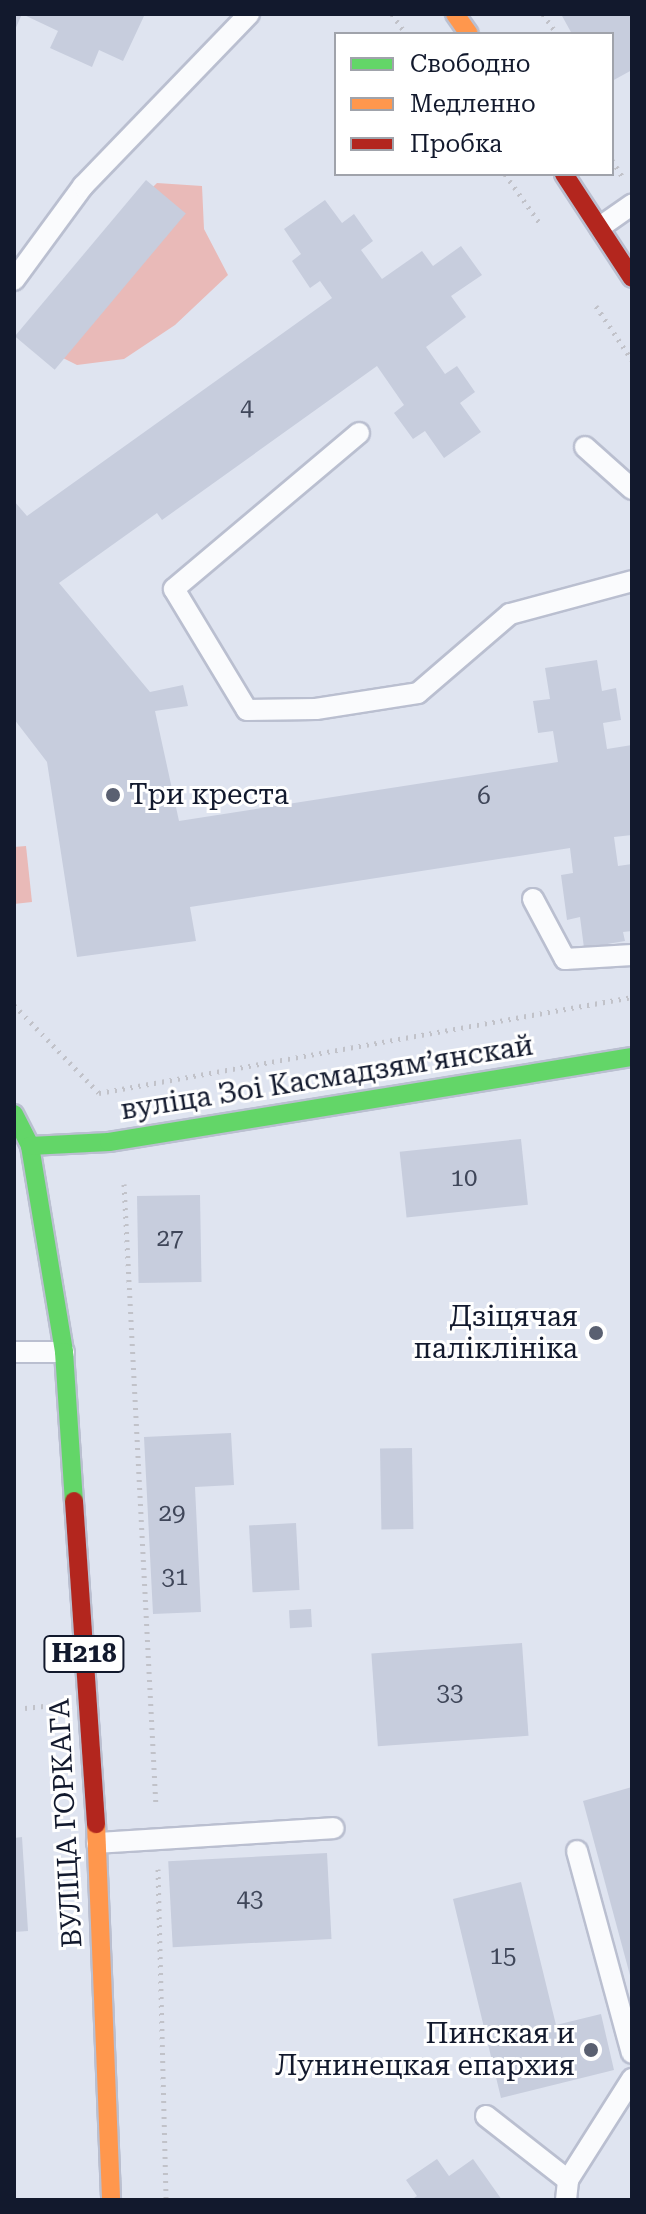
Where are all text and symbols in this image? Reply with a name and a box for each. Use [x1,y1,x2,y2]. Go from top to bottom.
legend [334,32,614,176]
text: Свободно [410,50,531,78]
text: Медленно [410,90,536,118]
text: Пробка [410,130,502,158]
house number: 4 [240,395,254,423]
place label: Три креста [129,778,289,812]
house number: 6 [477,783,491,811]
marker: Три креста [104,786,122,804]
street label: вуліца Зоі Касмадзямʼянскай [118,1029,536,1127]
house number: 10 [451,1165,477,1193]
house number: 27 [157,1225,183,1253]
place label: Дзіцячая паліклініка [414,1300,578,1366]
marker: Дзіцячая паліклініка [585,1322,607,1344]
house number: 29 [159,1500,185,1528]
house number: 31 [162,1564,188,1592]
road number: Н218 [42,1632,126,1676]
house number: 33 [437,1680,463,1708]
street label: ВУЛІЦА ГОРКАГА [43,1697,89,1949]
house number: 43 [237,1886,263,1914]
house number: 15 [490,1943,516,1971]
place label: Пинская и Лунинецкая епархия [275,2017,575,2083]
marker: Пинская и Лунинецкая епархия [582,2041,600,2059]

